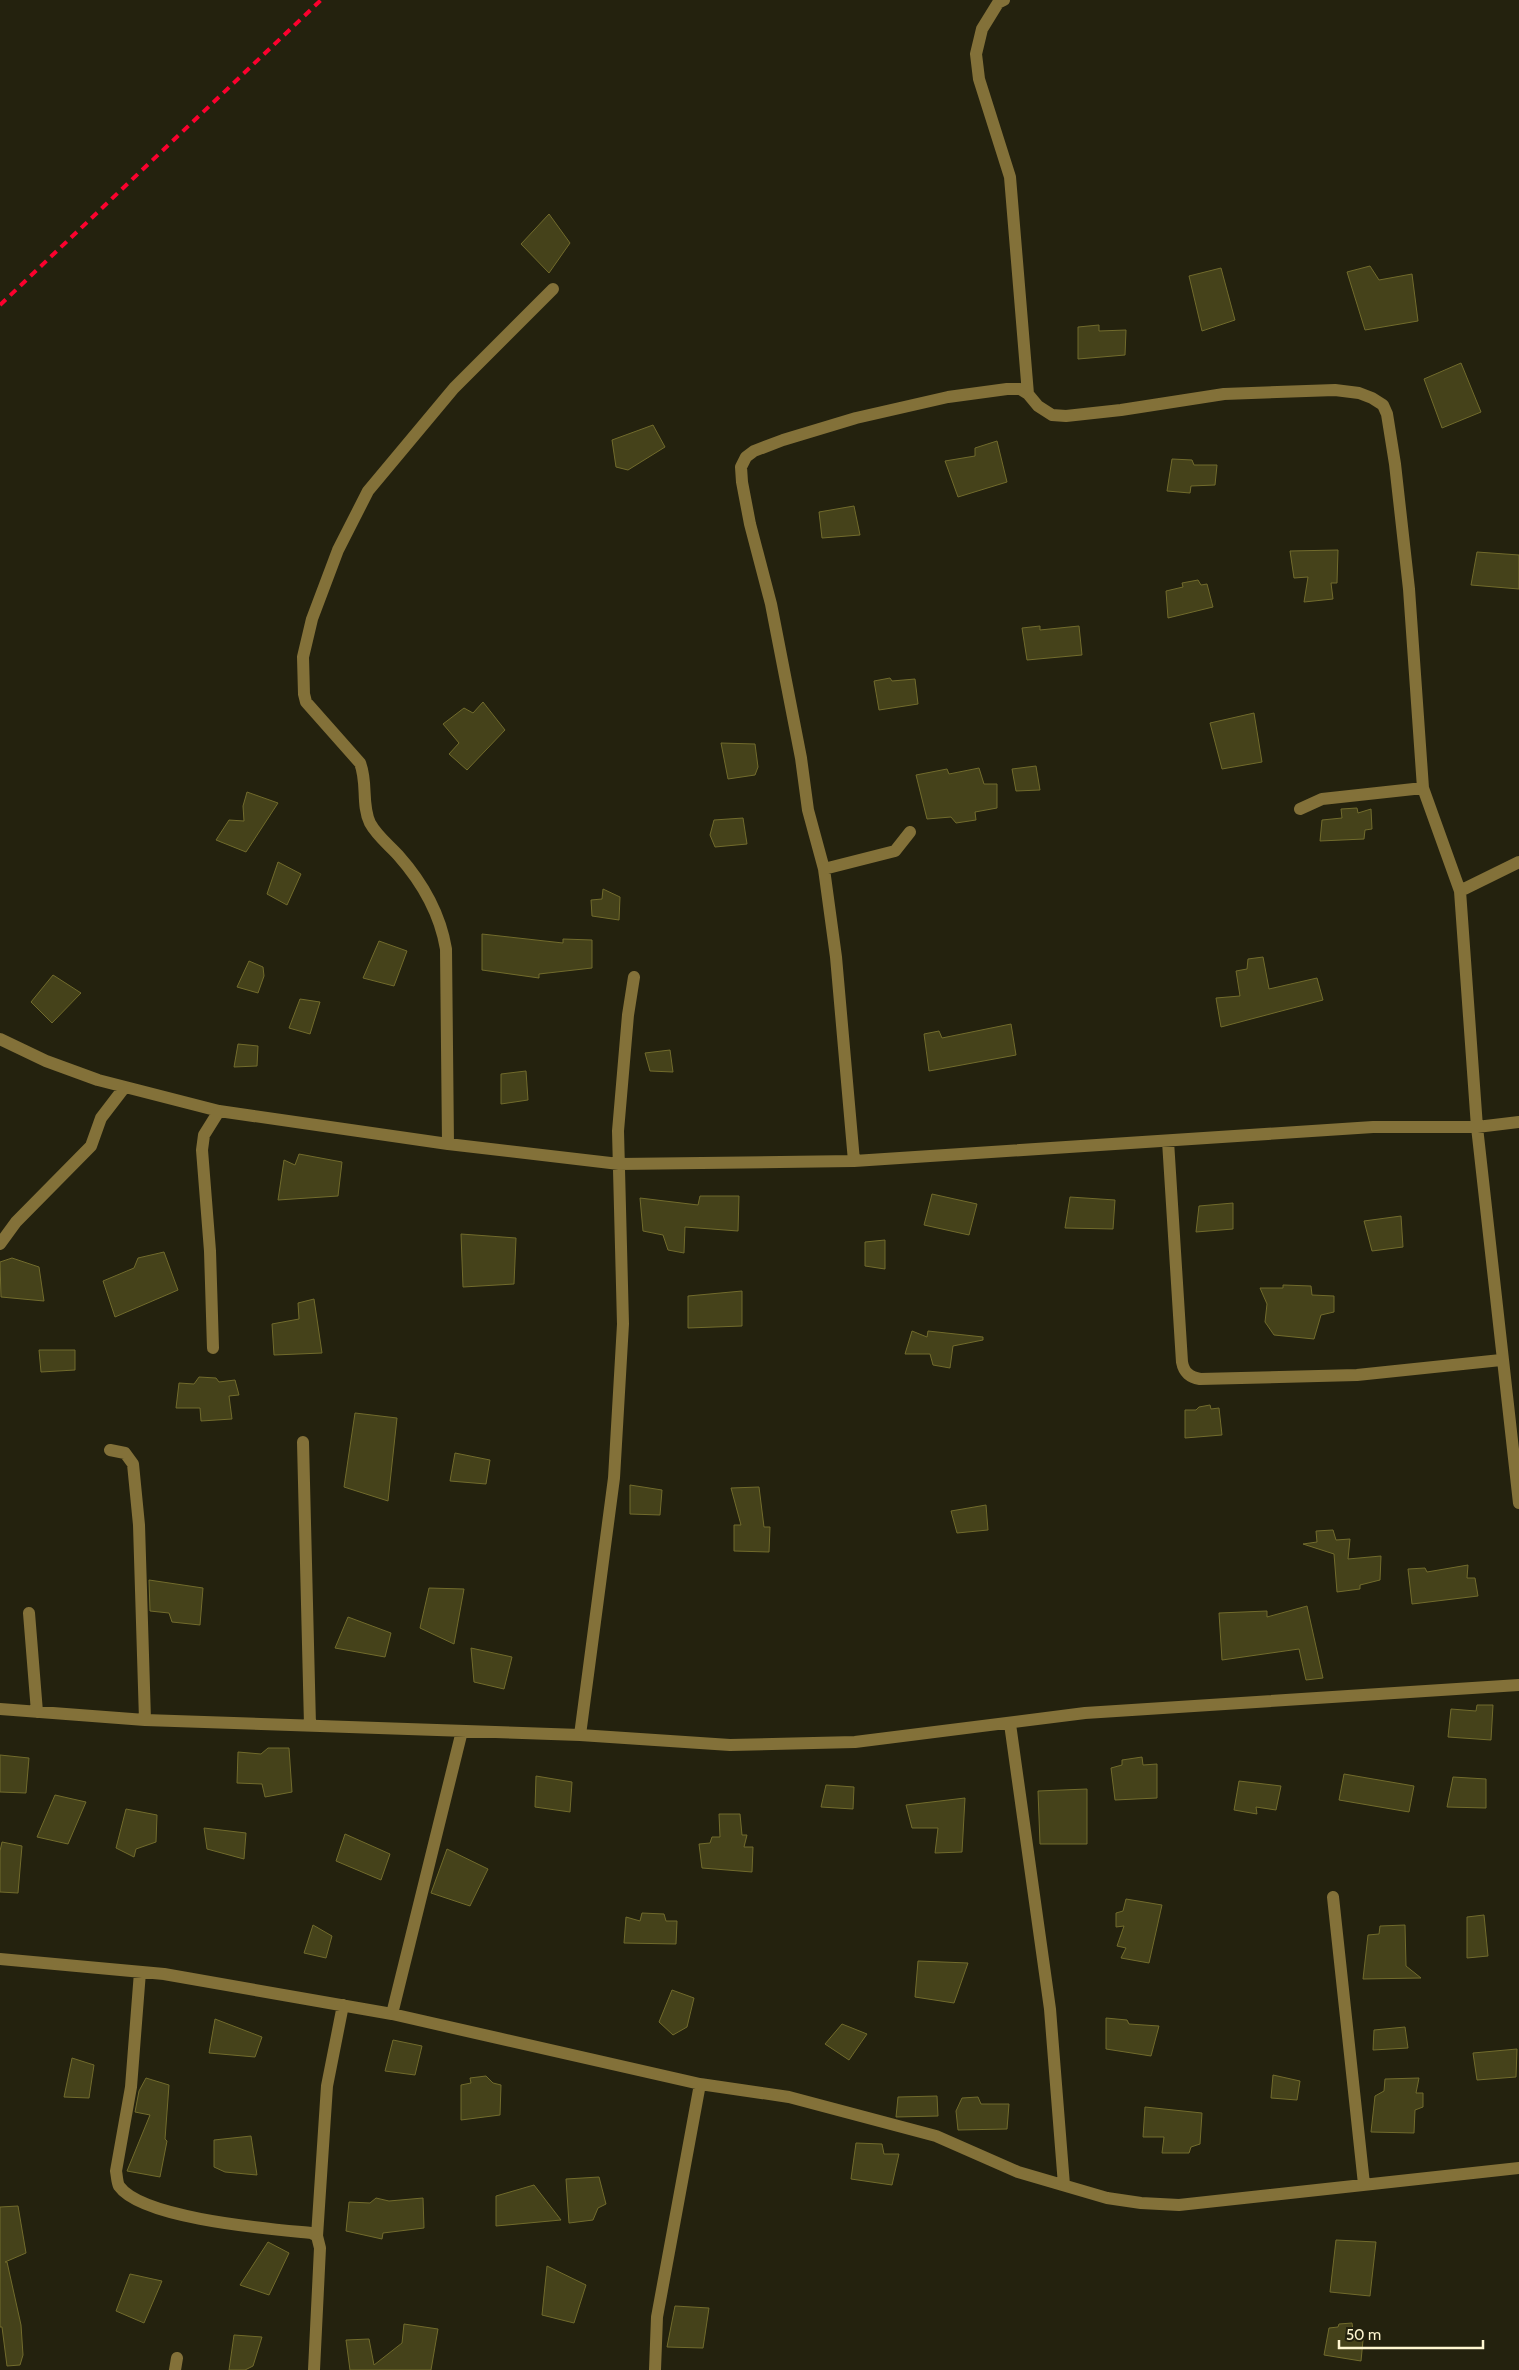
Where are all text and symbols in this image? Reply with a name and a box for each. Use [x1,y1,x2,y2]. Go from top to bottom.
scale bar [1339,2318,1483,2350]
text: 50 m [1346,2326,1381,2344]

